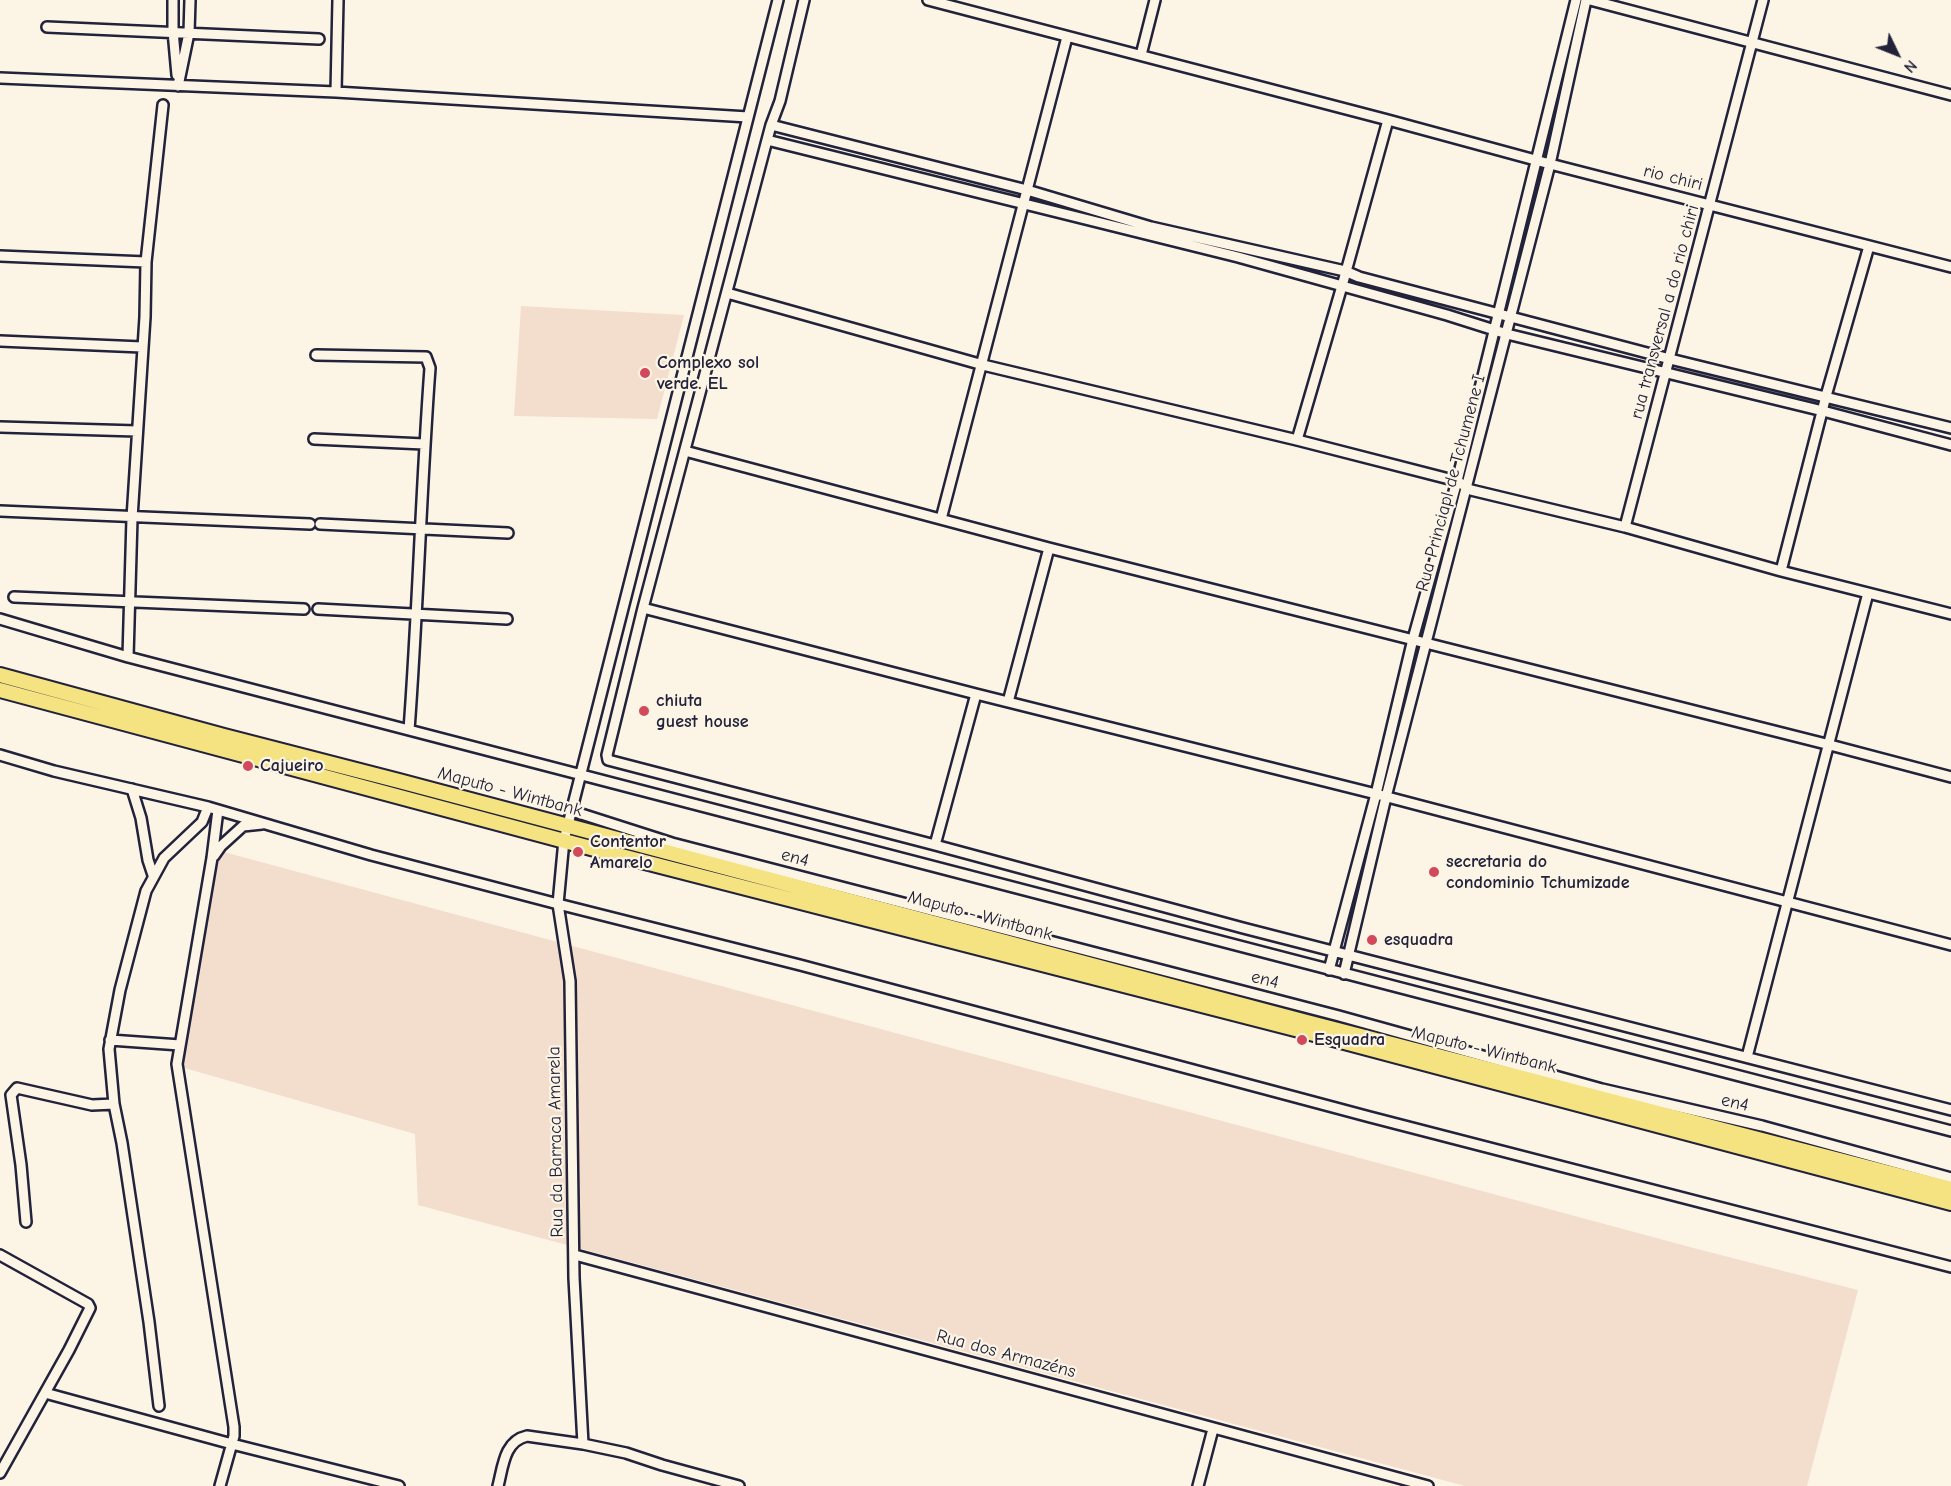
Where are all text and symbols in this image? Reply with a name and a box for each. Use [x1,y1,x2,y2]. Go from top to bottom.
north arrow [1867,24,1927,84]
text: N [1900,56,1920,76]
street label: rio chiri [1641,160,1705,196]
street label: rua transversal a do rio chiri [1626,202,1704,422]
place label: Complexo sol verde. EL [657,352,759,394]
marker: Complexo sol verde. EL [638,366,652,380]
street label: Rua Princiapl de Tchumene I [1412,372,1490,594]
place label: chiuta guest house [656,690,749,732]
marker: chiuta guest house [637,704,651,718]
place label: Cajueiro [260,755,324,777]
marker: Cajueiro [241,759,255,773]
street label: Maputo - Wintbank [435,762,585,822]
place label: Contentor Amarelo [590,831,666,874]
street label: en4 [779,844,811,872]
marker: Contentor Amarelo [571,845,585,859]
place label: secretaria do condominio Tchumizade [1446,851,1630,894]
marker: secretaria do condominio Tchumizade [1427,865,1441,879]
street label: Maputo - Wintbank [905,886,1055,946]
place label: esquadra [1384,929,1453,951]
marker: esquadra [1365,933,1379,947]
street label: en4 [1249,966,1281,994]
street label: Maputo - Wintbank [1409,1022,1559,1078]
place label: Esquadra [1314,1029,1385,1051]
marker: Esquadra [1295,1033,1309,1047]
street label: Rua da Barraca Amarela [544,1046,568,1238]
street label: en4 [1719,1089,1751,1117]
street label: Rua dos Armazéns [934,1325,1078,1383]

